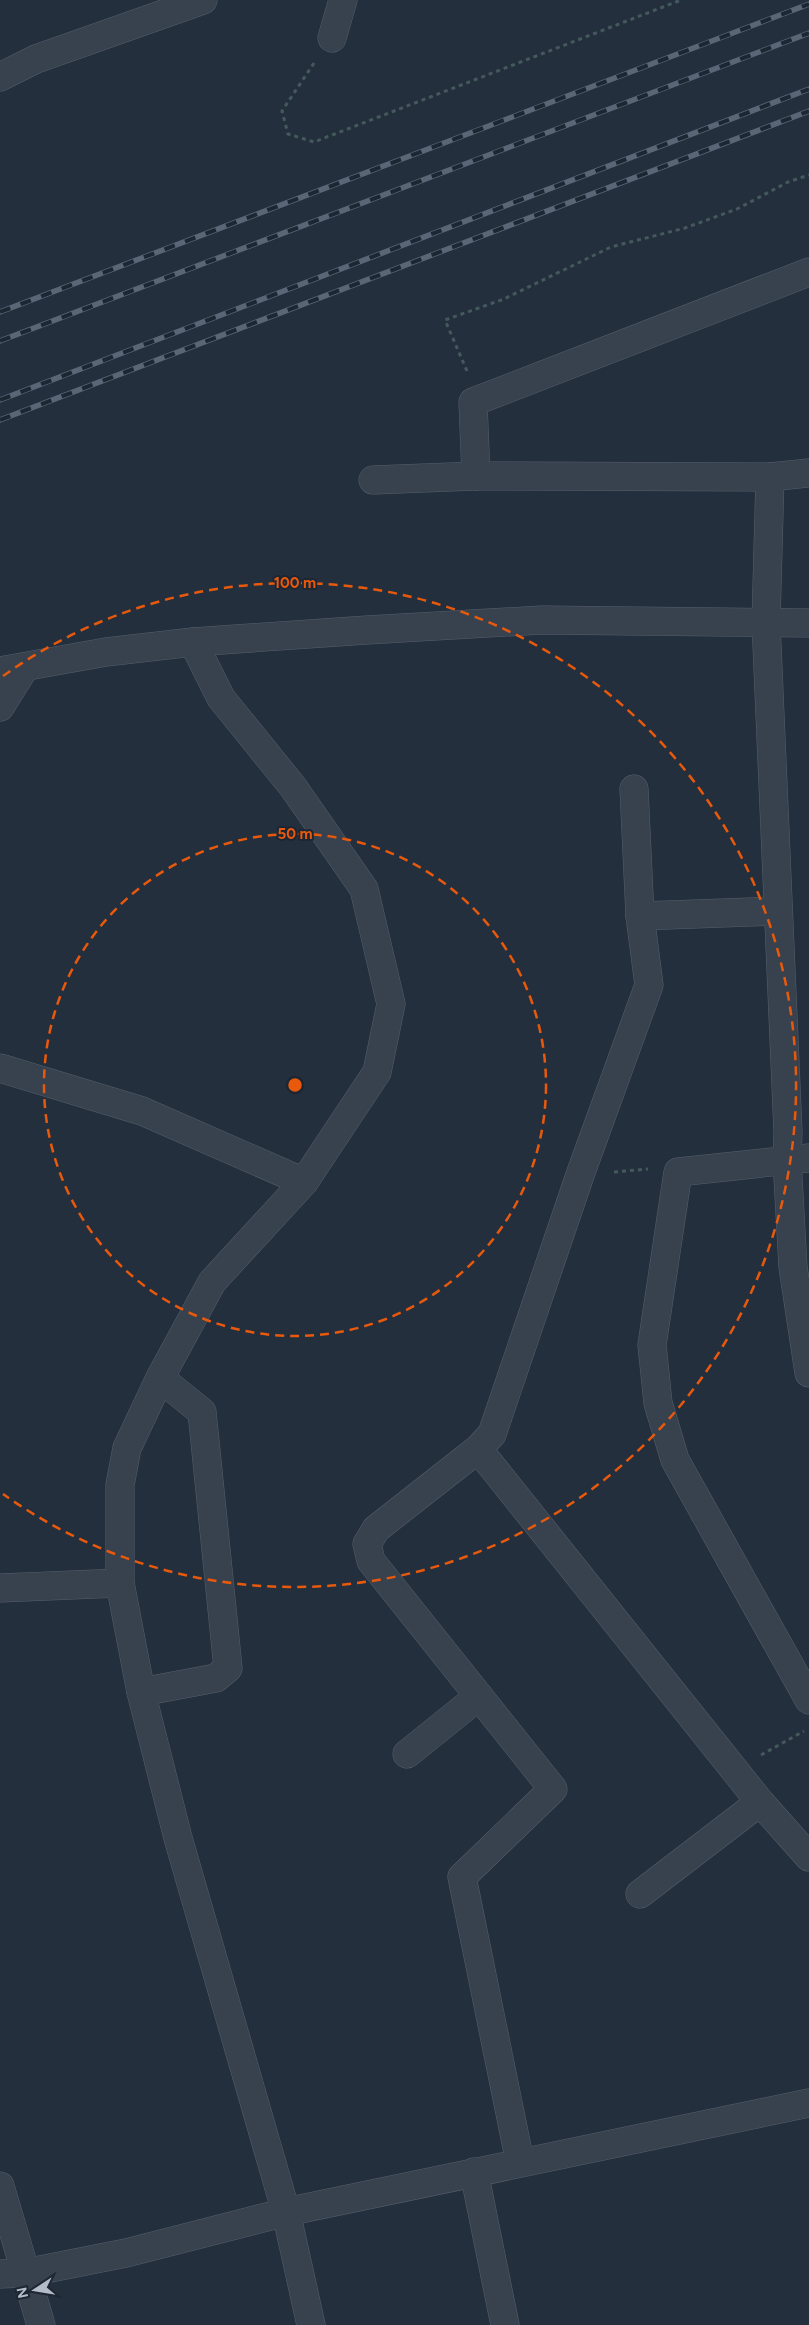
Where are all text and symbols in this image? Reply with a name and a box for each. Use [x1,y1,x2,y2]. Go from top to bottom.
text: 100 m [274,574,316,592]
text: 50 m [277,825,313,843]
centre of rings [286,1076,304,1094]
north arrow [10,2265,60,2315]
text: N [13,2286,32,2300]

